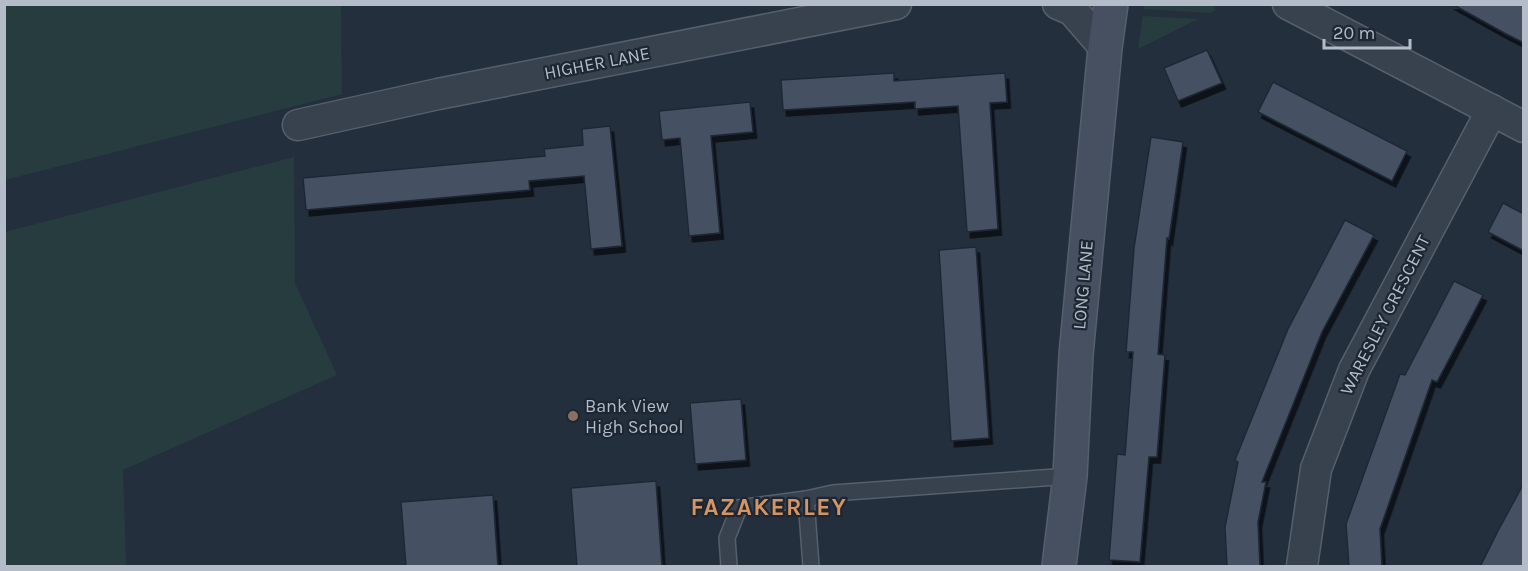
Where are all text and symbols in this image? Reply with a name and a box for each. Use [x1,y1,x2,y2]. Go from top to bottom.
scale bar [1324,12,1410,50]
text: 20 m [1333,22,1375,44]
street label: HIGHER LANE [542,42,652,84]
street label: WARESLEY CRESCENT [1335,232,1435,398]
street label: LONG LANE [1068,240,1098,330]
place label: Bank View High School [585,395,683,438]
marker: Bank View High School [566,409,580,423]
district label: FAZAKERLEY [691,493,847,521]

